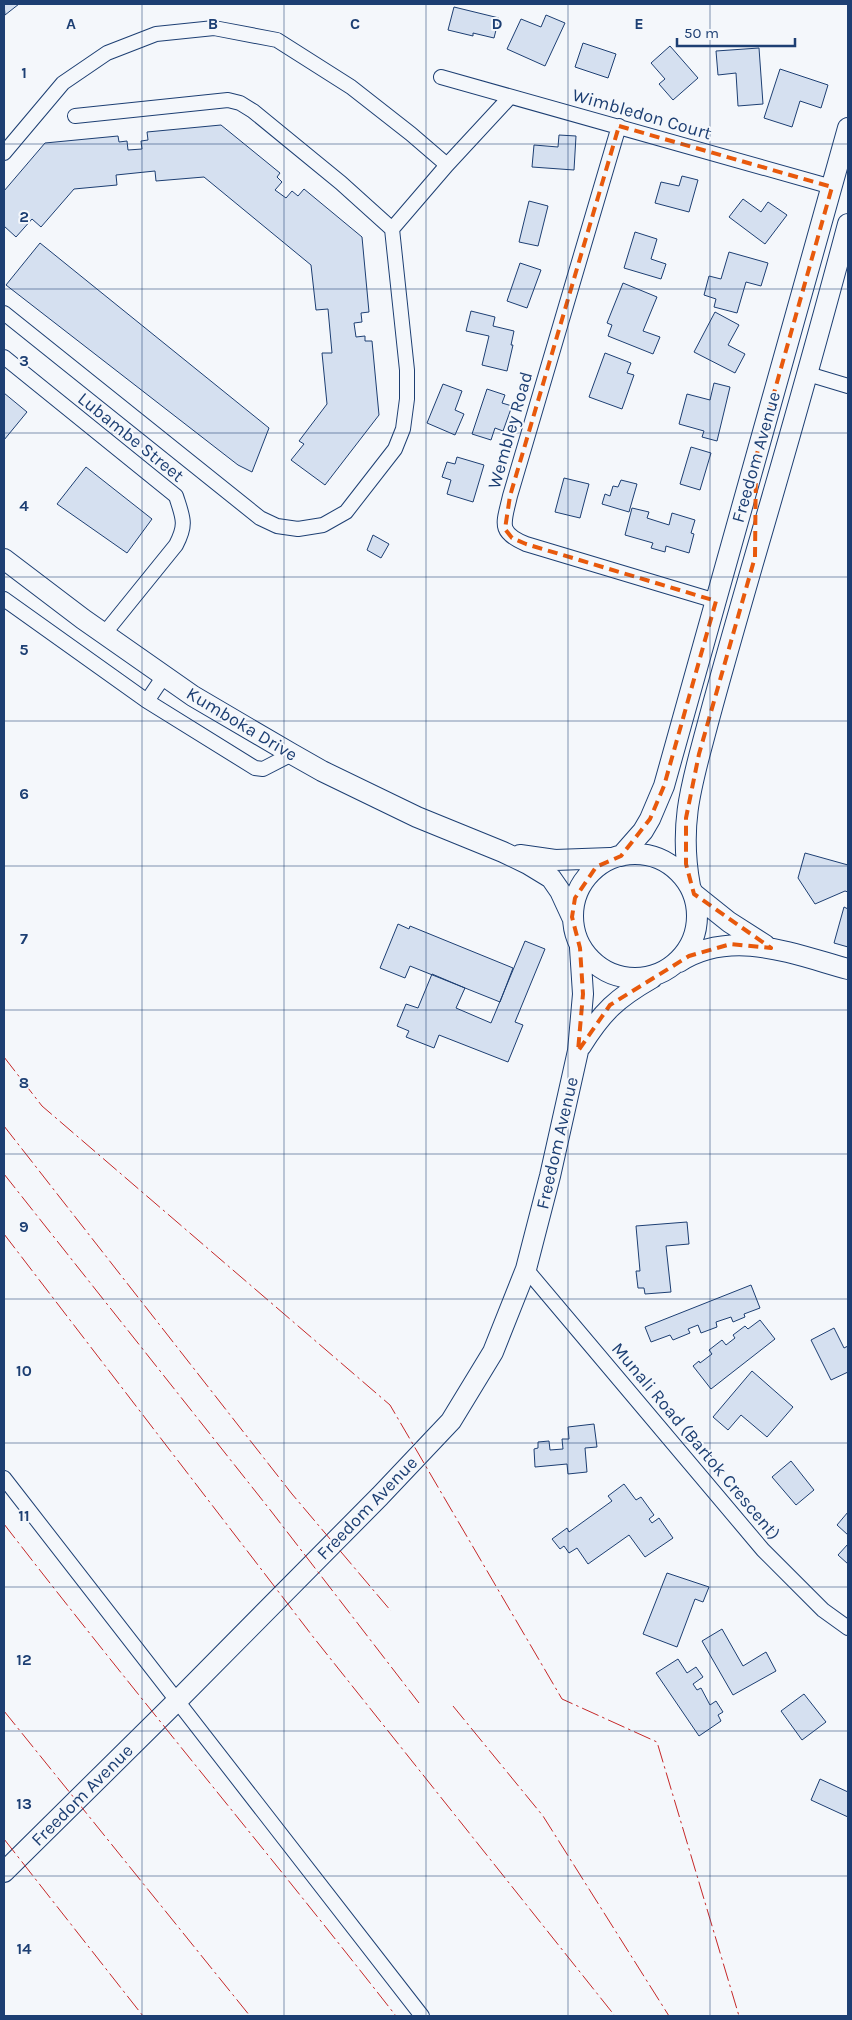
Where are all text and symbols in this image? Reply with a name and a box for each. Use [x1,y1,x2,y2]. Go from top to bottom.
text: A [66,14,76,33]
text: B [208,14,218,33]
text: C [350,14,360,33]
text: D [492,14,503,33]
text: E [634,14,644,33]
scale bar [677,15,794,47]
text: 50 m [684,24,719,42]
text: 1 [21,63,27,82]
street label: Wimbledon Court [570,84,714,144]
text: 2 [19,207,29,226]
text: 3 [19,351,29,370]
street label: Wembley Road [483,369,537,491]
street label: Lubambe Street [73,387,189,487]
street label: Freedom Avenue [727,389,785,525]
text: 4 [19,496,29,515]
text: 5 [19,640,29,659]
street label: Kumboka Drive [183,682,301,766]
text: 6 [19,784,29,803]
text: 7 [20,929,28,948]
text: 8 [19,1073,29,1092]
street label: Freedom Avenue [531,1075,583,1211]
text: 9 [19,1217,29,1236]
street label: Munali Road (Bartok Crescent) [607,1338,785,1544]
text: 10 [16,1361,32,1380]
street label: Freedom Avenue [312,1452,422,1564]
text: 11 [18,1506,30,1525]
text: 12 [16,1650,32,1669]
street label: Freedom Avenue [26,1739,138,1851]
text: 13 [16,1794,32,1813]
text: 14 [16,1939,32,1958]

